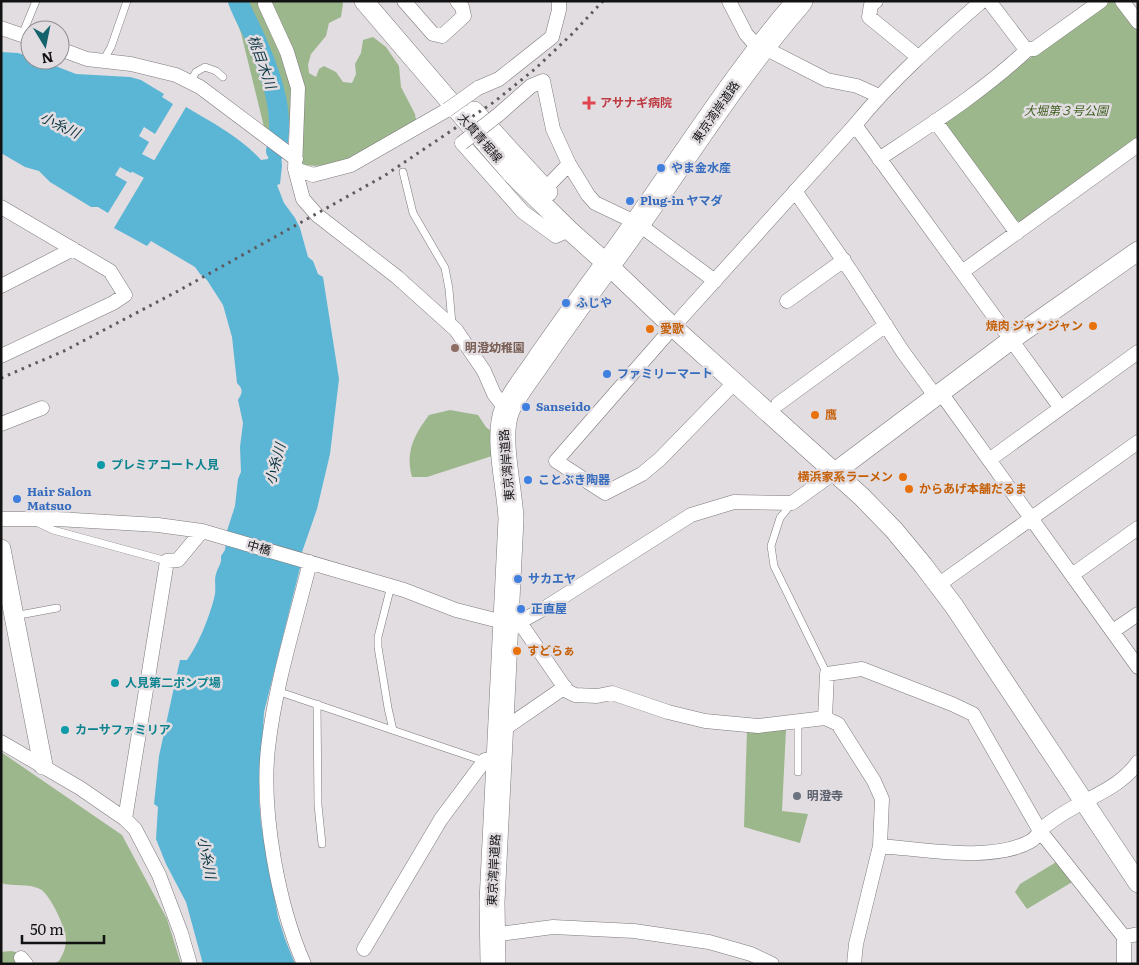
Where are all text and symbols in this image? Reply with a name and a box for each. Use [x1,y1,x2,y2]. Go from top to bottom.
north arrow [20,20,70,70]
water label: 桃目木川 [244,32,283,93]
text: N [40,48,55,70]
street label: 東京湾岸道路 [687,77,743,146]
place label: アサナギ病院 [600,93,672,111]
marker: アサナギ病院 [582,96,596,110]
park label: 大堀第３号公園 [1024,101,1110,119]
water label: 小糸川 [37,106,85,143]
street label: 大貫青堀線 [454,109,507,166]
place label: やま金水産 [671,158,731,176]
marker: やま金水産 [655,162,667,174]
place label: Plug-in ヤマダ [640,191,723,209]
marker: Plug-in ヤマダ [624,195,636,207]
place label: ふじや [576,293,612,311]
marker: ふじや [560,297,572,309]
place label: 焼肉 ジャンジャン [986,316,1083,334]
place label: 愛歌 [660,319,684,337]
marker: 焼肉 ジャンジャン [1087,320,1099,332]
marker: 愛歌 [644,323,656,335]
place label: 明澄幼稚園 [465,338,525,356]
marker: 明澄幼稚園 [449,342,461,354]
place label: ファミリーマート [617,364,713,382]
marker: ファミリーマート [601,368,613,380]
place label: Sanseido [536,397,591,415]
marker: Sanseido [520,401,532,413]
place label: 鷹 [825,405,837,423]
marker: 鷹 [809,409,821,421]
street label: 東京湾岸道路 [494,428,518,502]
water label: 小糸川 [259,439,290,487]
place label: プレミアコート人見 [111,455,219,473]
marker: プレミアコート人見 [95,459,107,471]
place label: 横浜家系ラーメン [797,467,893,485]
place label: ことぶき陶器 [538,470,611,488]
marker: 横浜家系ラーメン [897,471,909,483]
marker: ことぶき陶器 [522,474,534,486]
place label: からあげ本舗だるま [919,479,1027,497]
place label: Hair Salon Matsuo [27,482,92,514]
marker: からあげ本舗だるま [903,483,915,495]
marker: Hair Salon Matsuo [11,493,23,505]
street label: 中橋 [245,535,273,559]
place label: サカエヤ [528,569,576,587]
marker: サカエヤ [512,573,524,585]
place label: 正直屋 [531,599,567,617]
marker: 正直屋 [515,603,527,615]
place label: すどらぁ [527,641,575,659]
marker: すどらぁ [511,645,523,657]
place label: 人見第二ポンプ場 [125,673,221,691]
marker: 人見第二ポンプ場 [109,677,121,689]
place label: カーサファミリア [75,720,171,738]
marker: カーサファミリア [59,724,71,736]
place label: 明澄寺 [807,786,843,804]
marker: 明澄寺 [791,790,803,802]
street label: 東京湾岸道路 [482,834,504,906]
water label: 小糸川 [194,835,222,882]
scale bar [22,912,105,944]
text: 50 m [30,917,64,940]

